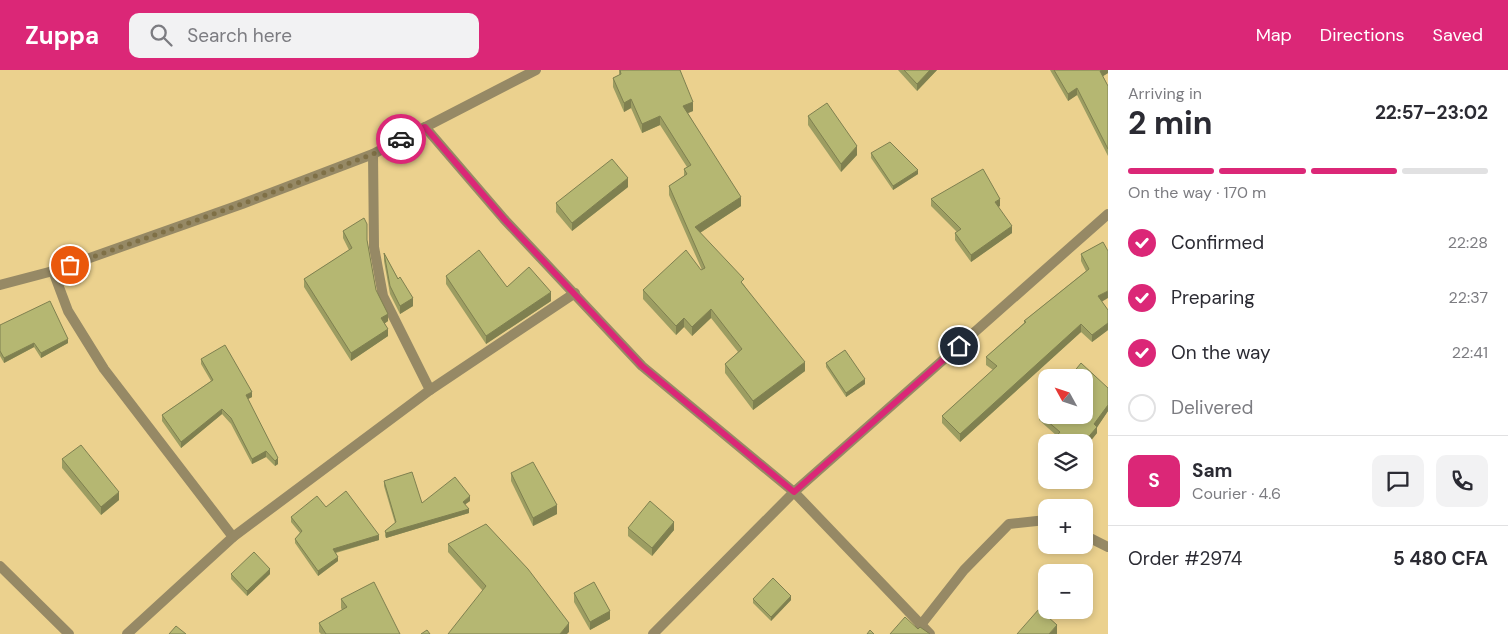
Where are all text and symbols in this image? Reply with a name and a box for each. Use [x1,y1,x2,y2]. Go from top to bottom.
search box [129,13,479,58]
text: Zuppa [25,20,99,51]
icon: search [147,21,175,49]
text: Search here [187,23,292,48]
text: Map [1256,23,1292,47]
text: Directions [1320,23,1405,47]
text: Saved [1433,23,1483,47]
text: Arriving in [1128,83,1202,104]
text: 22:57–23:02 [1375,100,1488,125]
text: 2 min [1128,102,1213,144]
courier [376,114,426,164]
icon: car [387,125,415,153]
text: On the way · 170 m [1128,182,1266,203]
icon: check [1128,229,1156,257]
text: Confirmed [1171,230,1264,255]
text: 22:28 [1448,232,1488,253]
pin [49,244,91,286]
icon: bag [56,251,84,279]
icon: check [1128,284,1156,312]
text: Preparing [1171,285,1255,310]
text: 22:37 [1449,287,1488,308]
pin [938,325,980,367]
icon: home [945,332,973,360]
icon: check [1128,339,1156,367]
text: On the way [1171,340,1271,365]
text: 22:41 [1452,342,1488,363]
north arrow [1038,369,1092,424]
map controls [1038,369,1093,619]
text: Delivered [1171,395,1253,420]
button: layers [1038,434,1093,489]
button: chat [1372,455,1424,507]
button: phone [1436,455,1488,507]
text: Sam [1192,458,1233,483]
text: S [1148,468,1160,493]
text: Courier · 4.6 [1192,483,1281,504]
button: + [1038,499,1093,554]
text: Order #2974 [1128,546,1242,571]
text: 5 480 CFA [1393,546,1488,571]
button: − [1038,564,1093,619]

